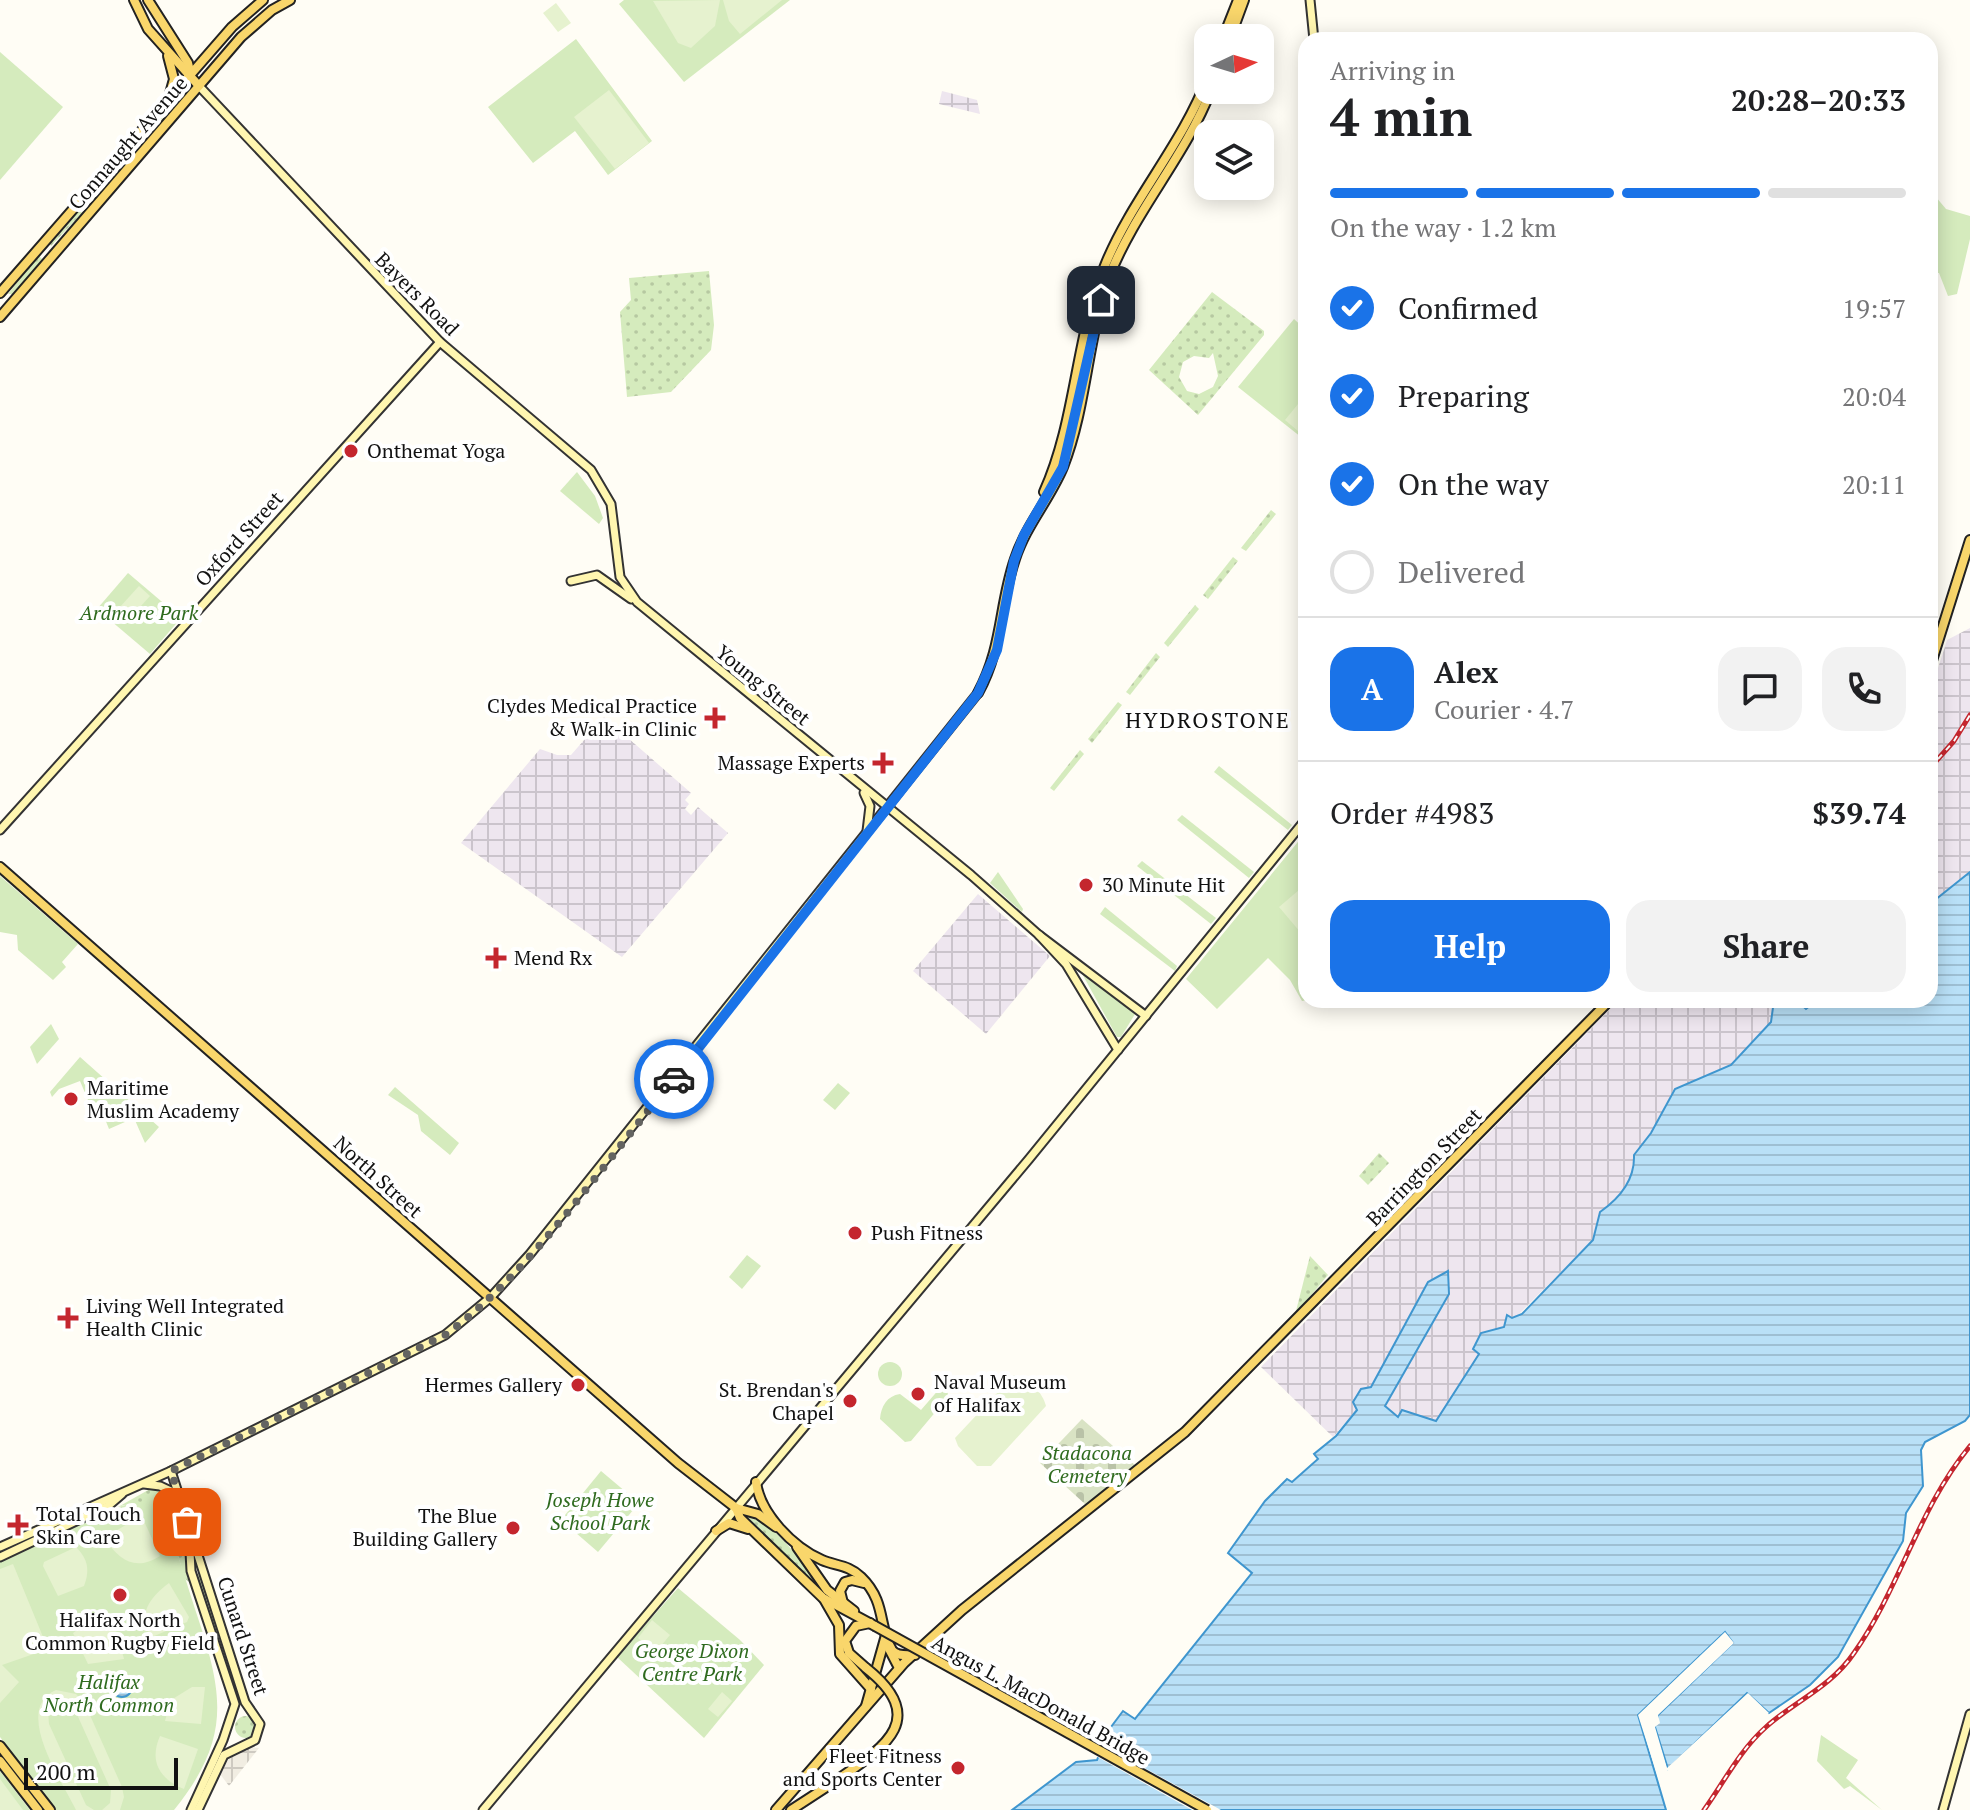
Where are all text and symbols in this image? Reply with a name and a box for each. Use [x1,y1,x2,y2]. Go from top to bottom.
north arrow [1194,24,1274,104]
map controls [1194,24,1274,200]
text: Arriving in [1330,53,1455,87]
street label: Connaught Avenue [62,70,193,215]
text: 20:28–20:33 [1731,80,1906,120]
text: 4 min [1330,82,1472,151]
button: layers [1194,120,1274,200]
text: On the way · 1.2 km [1330,210,1557,244]
street label: Bayers Road [370,246,465,341]
pin [1067,266,1135,334]
icon: home [1079,278,1123,322]
icon: check [1330,286,1374,330]
text: Confirmed [1398,288,1538,328]
text: 19:57 [1842,291,1906,325]
icon: check [1330,374,1374,418]
text: Preparing [1398,376,1529,416]
text: 20:04 [1842,379,1906,413]
place label: Onthemat Yoga [367,437,505,464]
marker: Onthemat Yoga [342,442,360,460]
icon: check [1330,462,1374,506]
text: On the way [1398,464,1549,504]
text: 20:11 [1842,467,1906,501]
street label: Oxford Street [189,485,289,592]
text: Delivered [1398,552,1525,592]
park label: Ardmore Park [79,599,199,626]
street label: Young Street [710,638,817,731]
button: chat [1718,647,1802,731]
button: phone [1822,647,1906,731]
text: Alex [1434,652,1498,692]
text: A [1361,669,1383,709]
place label: Clydes Medical Practice & Walk-in Clinic [487,692,697,742]
text: Courier · 4.7 [1434,692,1574,726]
district label: HYDROSTONE [1125,705,1291,734]
marker: Clydes Medical Practice & Walk-in Clinic [704,707,726,729]
place label: Massage Experts [718,749,865,776]
marker: Massage Experts [872,752,894,774]
text: Order #4983 [1330,793,1494,833]
text: $39.74 [1812,793,1906,833]
place label: 30 Minute Hit [1102,871,1226,898]
marker: 30 Minute Hit [1077,876,1095,894]
button: Help [1330,900,1610,992]
button: Share [1626,900,1906,992]
place label: Mend Rx [514,944,593,971]
marker: Mend Rx [485,947,507,969]
courier [634,1039,714,1119]
icon: car [652,1057,696,1101]
place label: Maritime Muslim Academy [87,1074,240,1124]
marker: Maritime Muslim Academy [62,1090,80,1108]
street label: Barrington Street [1360,1101,1488,1232]
street label: North Street [328,1130,429,1224]
place label: Push Fitness [871,1219,983,1246]
marker: Push Fitness [846,1224,864,1242]
place label: Living Well Integrated Health Clinic [86,1292,284,1342]
marker: Living Well Integrated Health Clinic [57,1307,79,1329]
place label: Naval Museum of Halifax [934,1368,1066,1418]
place label: Hermes Gallery [425,1371,563,1398]
marker: Hermes Gallery [569,1376,587,1394]
place label: St. Brendan's Chapel [719,1376,834,1426]
marker: Naval Museum of Halifax [909,1385,927,1403]
marker: St. Brendan's Chapel [841,1392,859,1410]
park label: Stadacona Cemetery [1042,1439,1132,1489]
park label: Joseph Howe School Park [545,1486,654,1536]
pin [153,1488,221,1556]
place label: Total Touch Skin Care [36,1500,141,1550]
icon: bag [165,1500,209,1544]
place label: The Blue Building Gallery [353,1502,498,1552]
marker: Total Touch Skin Care [7,1514,29,1536]
marker: The Blue Building Gallery [504,1519,522,1537]
street label: Cunard Street [212,1573,276,1699]
marker: Halifax North Common Rugby Field [111,1586,129,1604]
place label: Halifax North Common Rugby Field [25,1606,215,1656]
street label: Angus L. MacDonald Bridge [927,1628,1155,1771]
park label: George Dixon Centre Park [635,1637,749,1687]
park label: Halifax North Common [43,1668,174,1718]
place label: Fleet Fitness and Sports Center [783,1742,942,1792]
scale bar [24,1754,178,1790]
text: 200 m [36,1757,96,1786]
marker: Fleet Fitness and Sports Center [949,1759,967,1777]

